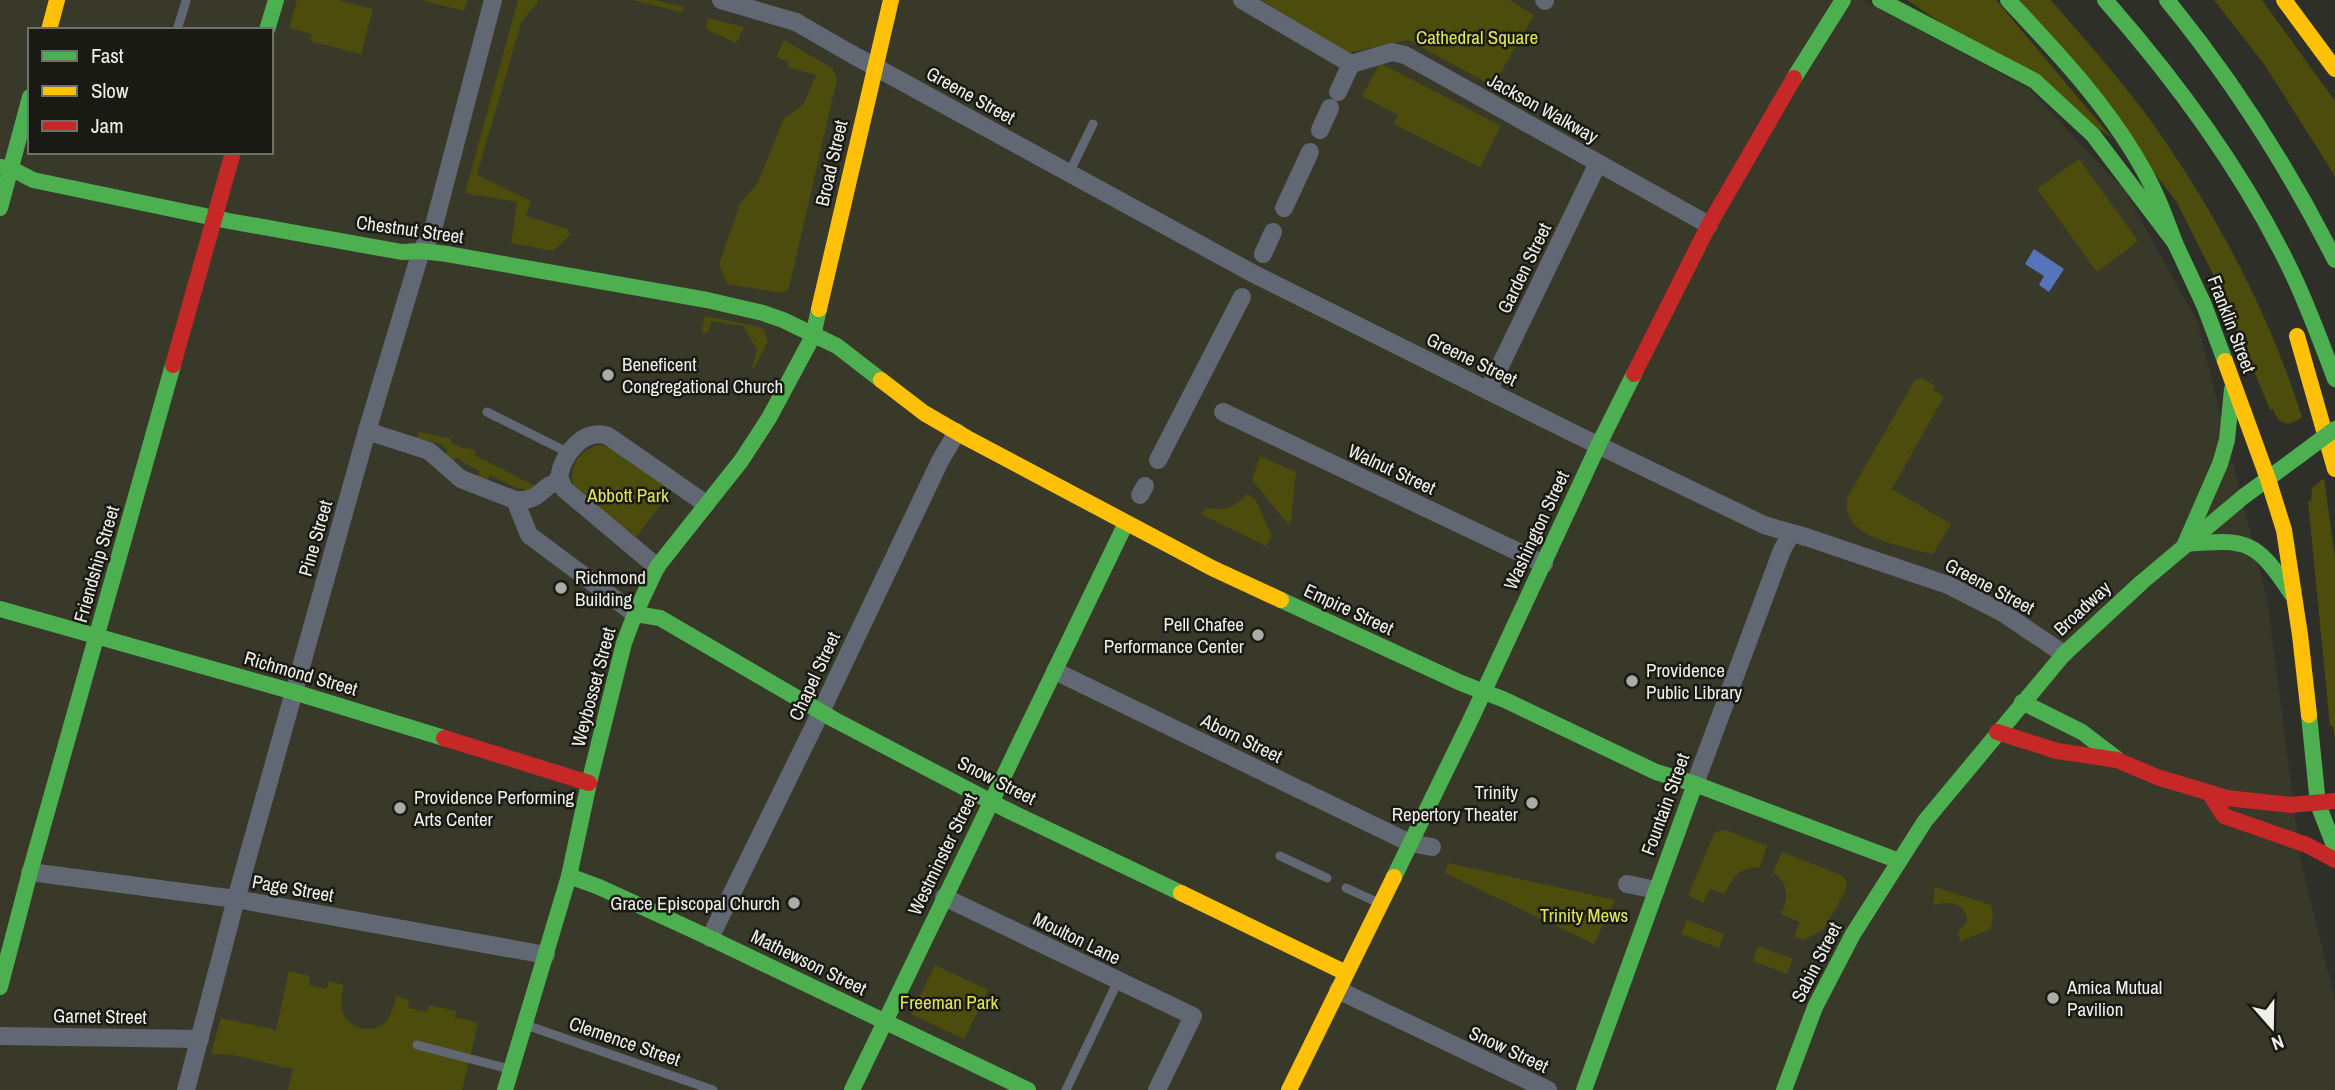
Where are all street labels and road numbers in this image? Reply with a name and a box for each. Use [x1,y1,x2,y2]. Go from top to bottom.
street label: Greene Street [922,60,1021,130]
street label: Jackson Walkway [1483,67,1603,149]
street label: Broad Street [808,117,854,209]
street label: Chestnut Street [355,209,466,249]
street label: Garden Street [1491,218,1557,318]
street label: Franklin Street [2202,272,2263,377]
street label: Greene Street [1422,326,1522,392]
street label: Walnut Street [1344,437,1441,501]
street label: Washington Street [1497,466,1575,594]
street label: Pine Street [292,496,338,579]
street label: Friendship Street [67,502,125,625]
street label: Greene Street [1941,552,2040,621]
street label: Broadway [2048,575,2116,641]
street label: Empire Street [1300,577,1399,641]
street label: Weybosset Street [565,624,622,750]
street label: Chapel Street [782,627,846,725]
street label: Richmond Street [241,644,361,702]
street label: Aborn Street [1196,707,1288,769]
street label: Snow Street [953,749,1041,811]
street label: Fountain Street [1635,749,1696,859]
street label: Westminster Street [901,788,983,920]
street label: Page Street [250,868,336,908]
street label: Moulton Lane [1029,906,1125,970]
street label: Sabin Street [1785,917,1848,1006]
street label: Mathewson Street [747,923,872,1001]
street label: Garnet Street [53,1002,148,1030]
street label: Clemence Street [566,1010,685,1072]
street label: Snow Street [1465,1019,1554,1079]

